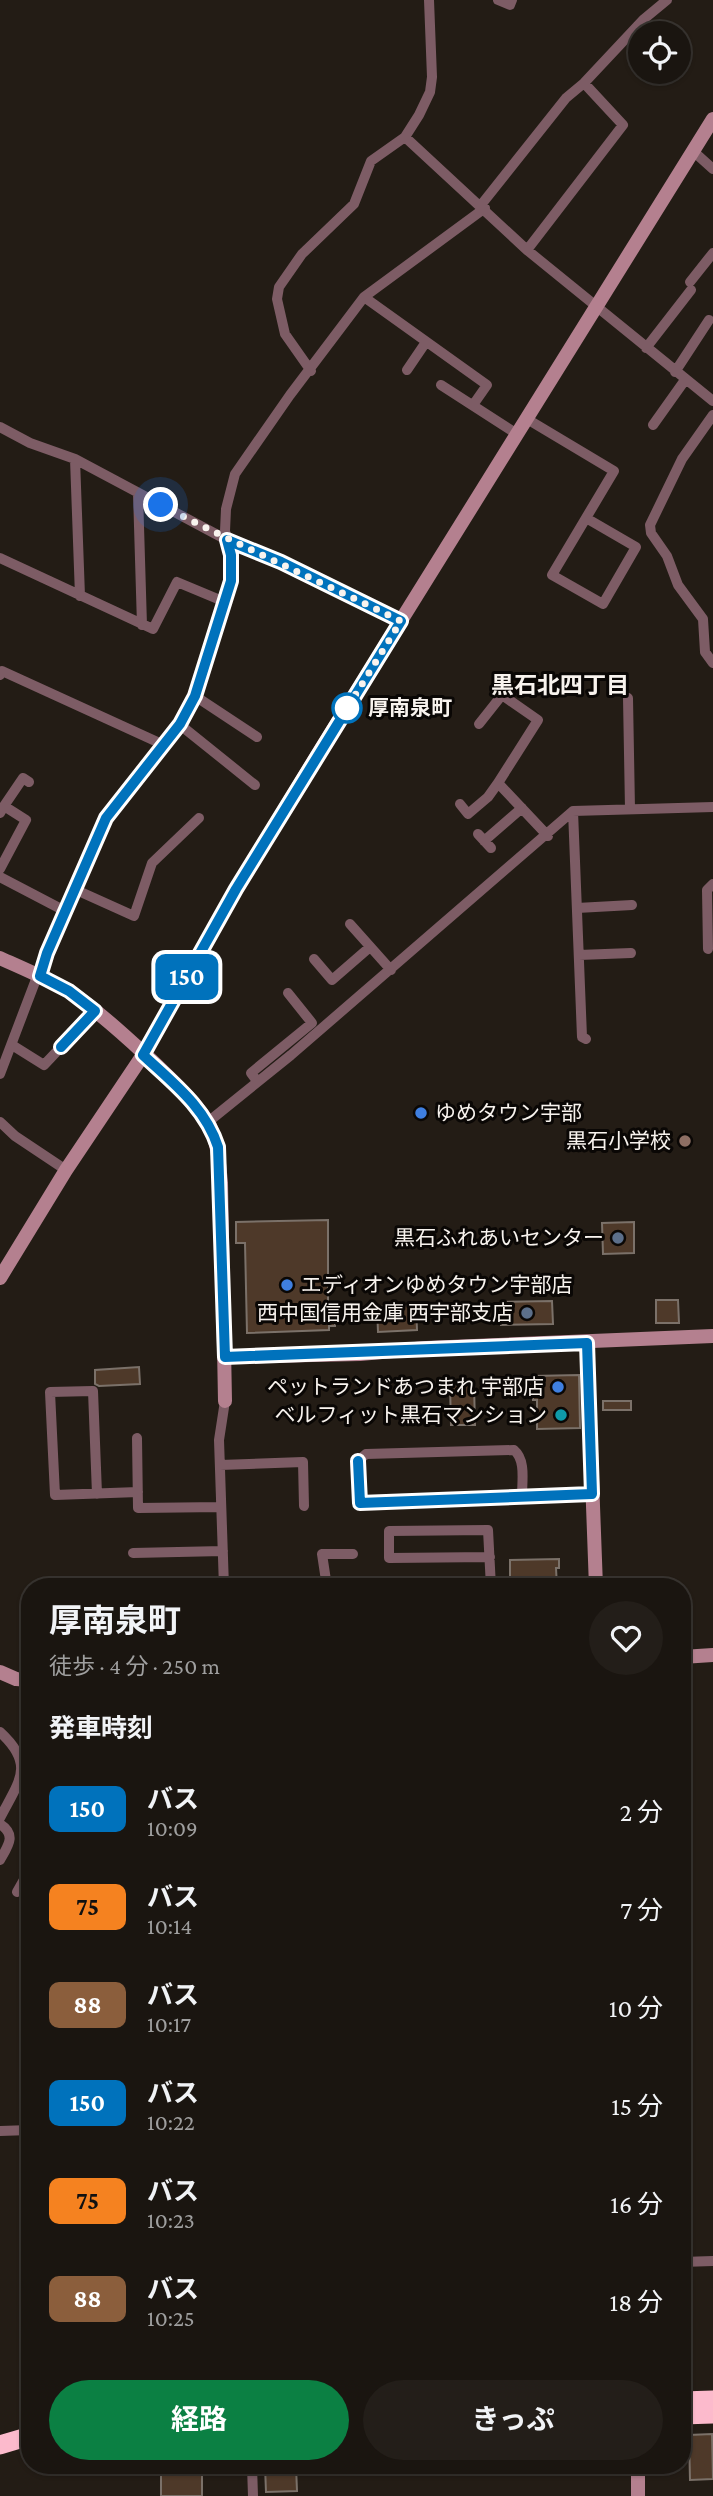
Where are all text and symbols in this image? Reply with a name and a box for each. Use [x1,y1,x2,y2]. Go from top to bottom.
map controls [628,21,691,84]
button: locate [628,21,691,84]
your location [143,487,178,522]
district label: 黒石北四丁目 [491,672,629,698]
marker: 厚南泉町 [332,693,362,723]
place label: 厚南泉町 [368,696,452,720]
line badge: 150 [147,954,227,1000]
text: 150 [169,963,205,990]
place label: ゆめタウン宇部 [435,1101,582,1125]
marker: ゆめタウン宇部 [413,1105,429,1121]
place label: 黒石小学校 [566,1129,671,1153]
marker: 黒石小学校 [677,1133,693,1149]
place label: 黒石ふれあいセンター [394,1226,604,1250]
marker: 黒石ふれあいセンター [610,1230,626,1246]
place label: エディオンゆめタウン宇部店 [301,1273,573,1297]
marker: エディオンゆめタウン宇部店 [279,1277,295,1293]
place label: 西中国信用金庫 西宇部支店 [257,1301,513,1325]
marker: 西中国信用金庫 西宇部支店 [519,1305,535,1321]
place label: ペットランドあつまれ 宇部店 [267,1375,544,1399]
marker: ペットランドあつまれ 宇部店 [550,1379,566,1395]
place label: ベルフィット黒石マンション [274,1403,547,1427]
marker: ベルフィット黒石マンション [553,1407,569,1423]
button: heart [589,1601,663,1675]
text: 厚南泉町 [49,1602,181,1639]
text: 徒歩 · 4 分 · 250 m [49,1653,220,1679]
text: 発車時刻 [49,1714,153,1743]
text: バス [147,1785,199,1814]
text: 150 [70,1795,105,1822]
text: 2 分 [620,1798,663,1827]
text: 10:09 [147,1815,198,1841]
text: バス [147,1883,199,1912]
text: 75 [76,1893,99,1920]
text: 7 分 [620,1896,663,1925]
text: 10:14 [147,1913,192,1939]
text: バス [147,1981,199,2010]
text: 88 [74,1991,101,2018]
text: 10 分 [609,1994,663,2023]
text: 10:17 [147,2011,191,2037]
text: バス [147,2079,199,2108]
text: 150 [70,2089,105,2116]
text: 15 分 [611,2092,663,2121]
text: 10:22 [147,2109,195,2135]
text: バス [147,2177,199,2206]
text: 75 [76,2187,99,2214]
text: 16 分 [610,2190,663,2219]
text: 10:23 [147,2207,195,2233]
text: バス [147,2275,199,2304]
text: 88 [74,2285,101,2312]
text: 18 分 [610,2288,663,2317]
text: 10:25 [147,2305,195,2331]
button: 経路 [49,2380,349,2460]
button: きっぷ [363,2380,663,2460]

